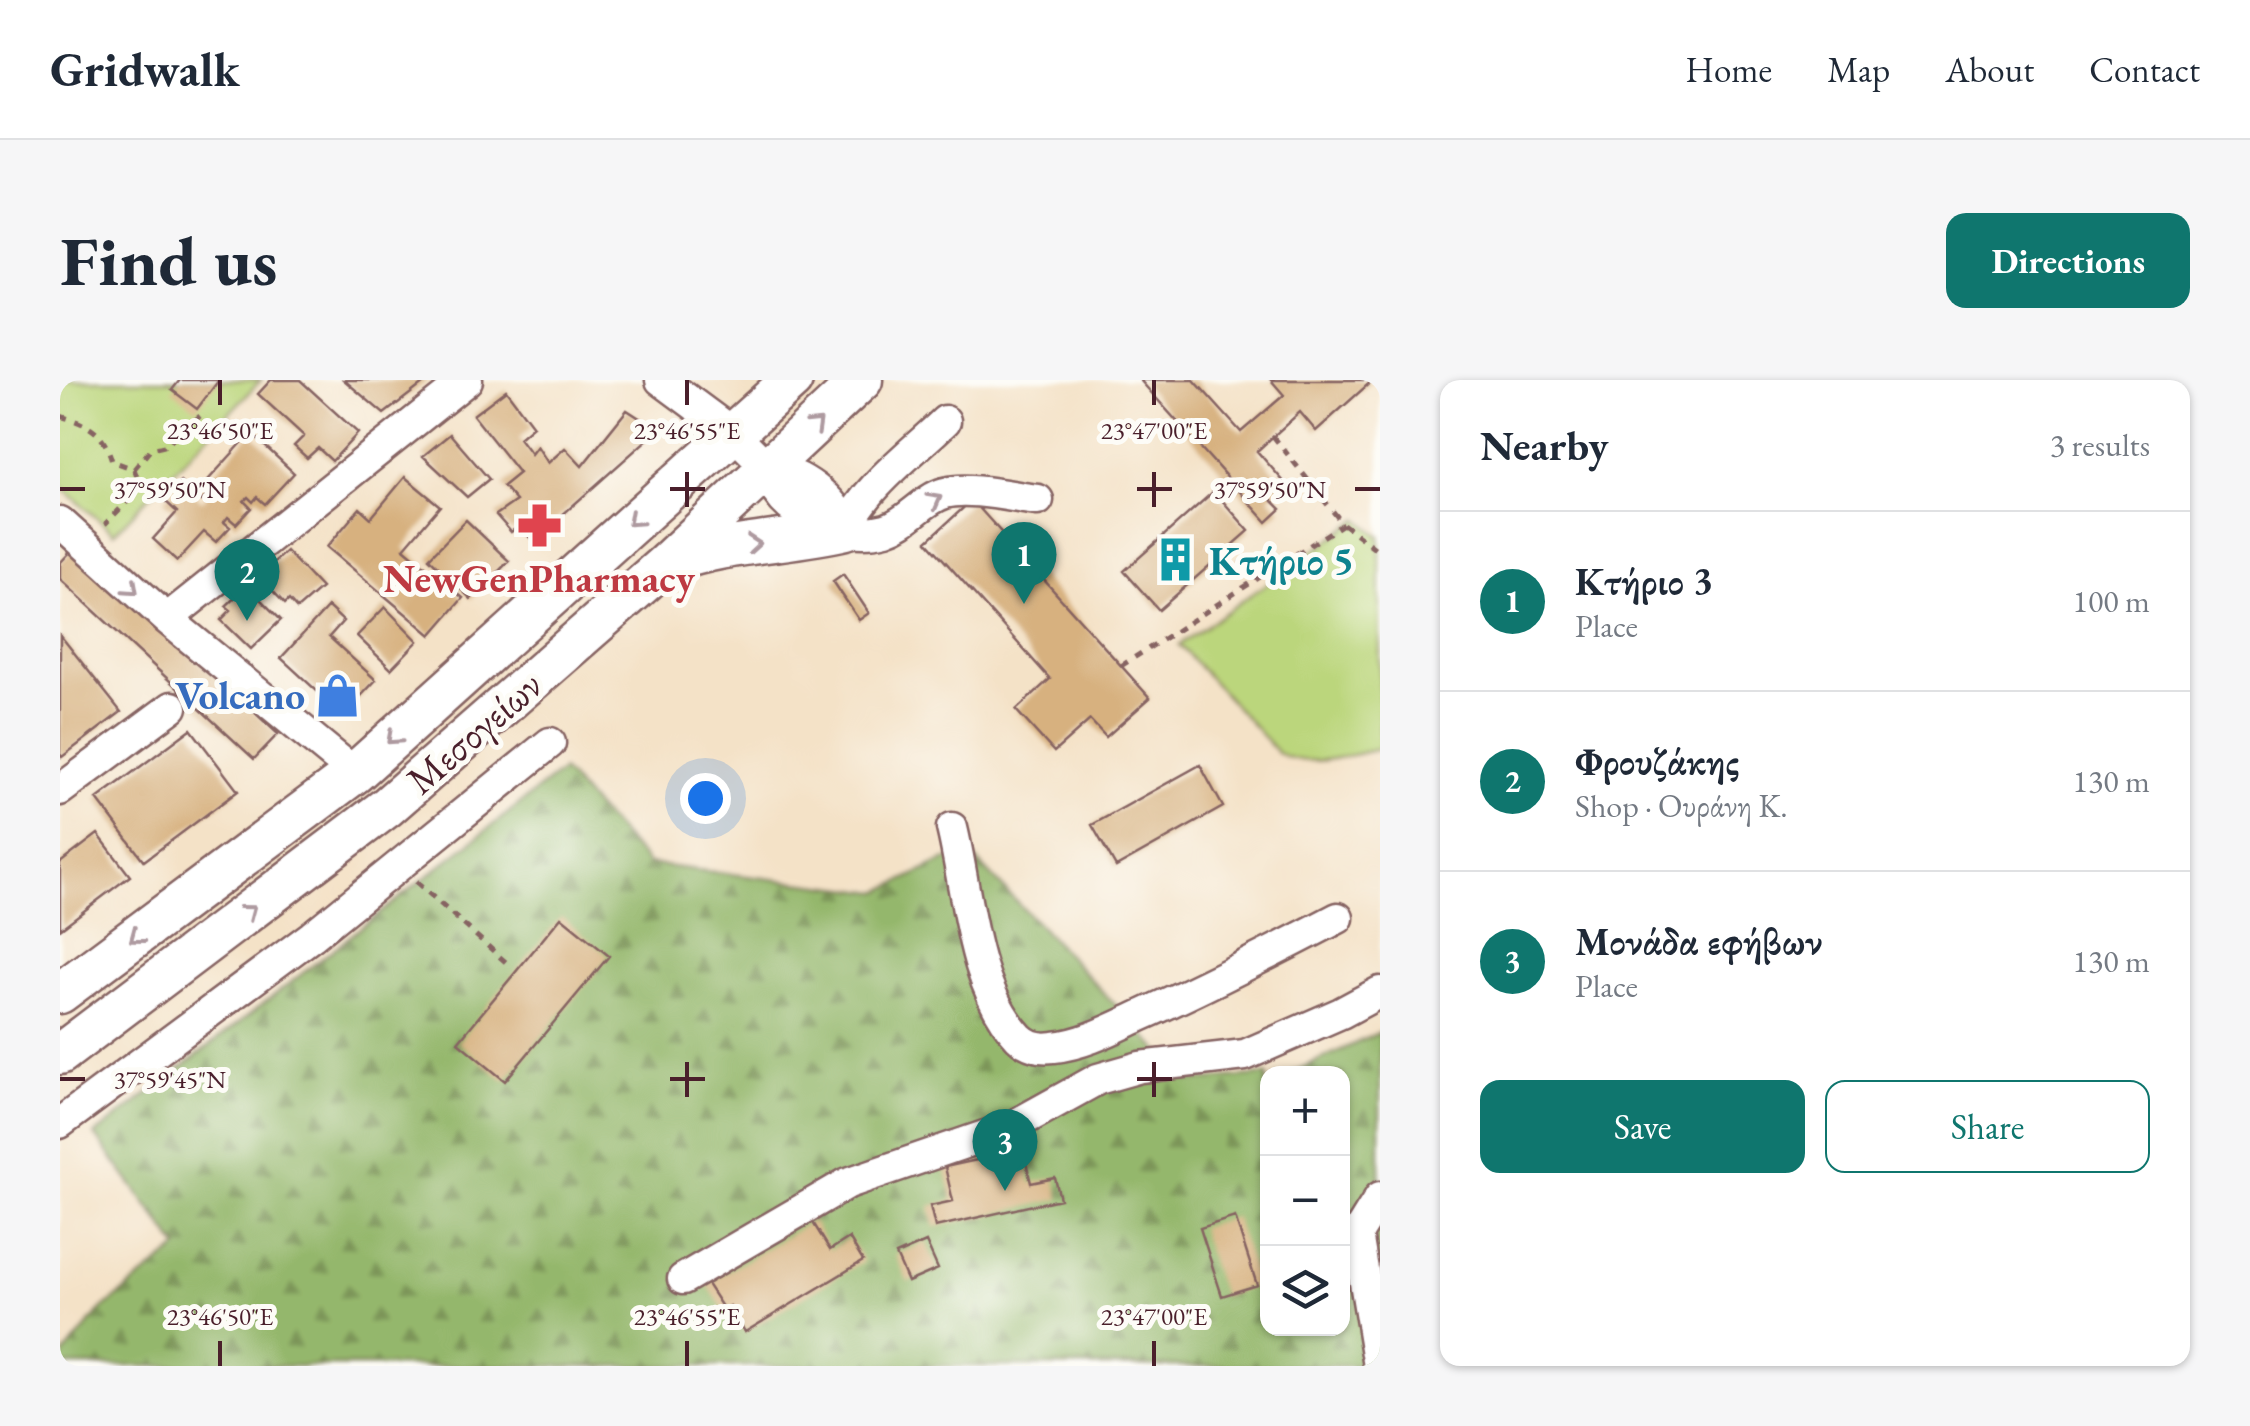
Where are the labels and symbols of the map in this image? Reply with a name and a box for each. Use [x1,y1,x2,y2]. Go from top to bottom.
text: 23°46'50"E [167,414,273,446]
text: 23°46'55"E [634,414,740,446]
text: 23°47'00"E [1101,414,1207,446]
one-way arrow [805,419,823,437]
text: 37°59'50"N [114,473,226,505]
text: 37°59'50"N [1214,473,1326,505]
one-way arrow [924,492,942,512]
pharmacy icon: NewGenPharmacy [515,501,563,549]
one-way arrow [627,509,646,527]
pin: 1 [992,522,1056,604]
one-way arrow [747,533,763,555]
place label: Κτήριο 5 [1209,534,1354,586]
building icon: Κτήριο 5 [1152,536,1200,584]
pin: 2 [214,538,280,621]
place label: NewGenPharmacy [383,552,696,604]
one-way arrow [120,576,139,594]
street label: Μεσογείων [395,659,553,805]
place label: Volcano [175,669,305,721]
shop icon: Volcano [314,671,362,719]
one-way arrow [386,727,405,745]
your location [680,773,731,824]
one-way arrow [238,905,256,922]
one-way arrow [129,925,147,942]
text: 37°59'45"N [114,1063,226,1095]
pin: 3 [972,1108,1038,1191]
text: 23°46'50"E [167,1300,273,1332]
text: 23°46'55"E [634,1300,740,1332]
text: 23°47'00"E [1101,1300,1207,1332]

